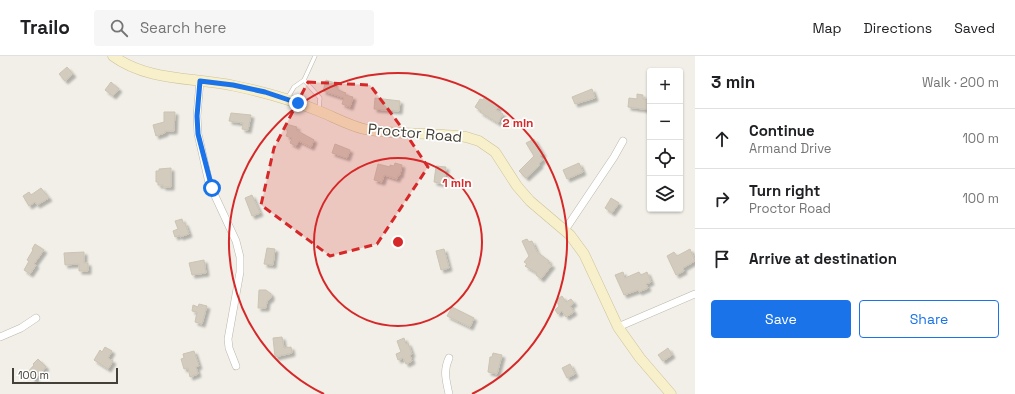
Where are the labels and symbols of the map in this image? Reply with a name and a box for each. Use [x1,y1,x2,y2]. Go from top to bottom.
route end [289,94,307,112]
text: 2 min [502,115,534,131]
street label: Proctor Road [367,119,463,146]
text: 1 min [442,175,472,191]
route start [203,179,221,197]
centre of rings [391,235,405,249]
scale bar [12,366,118,385]

